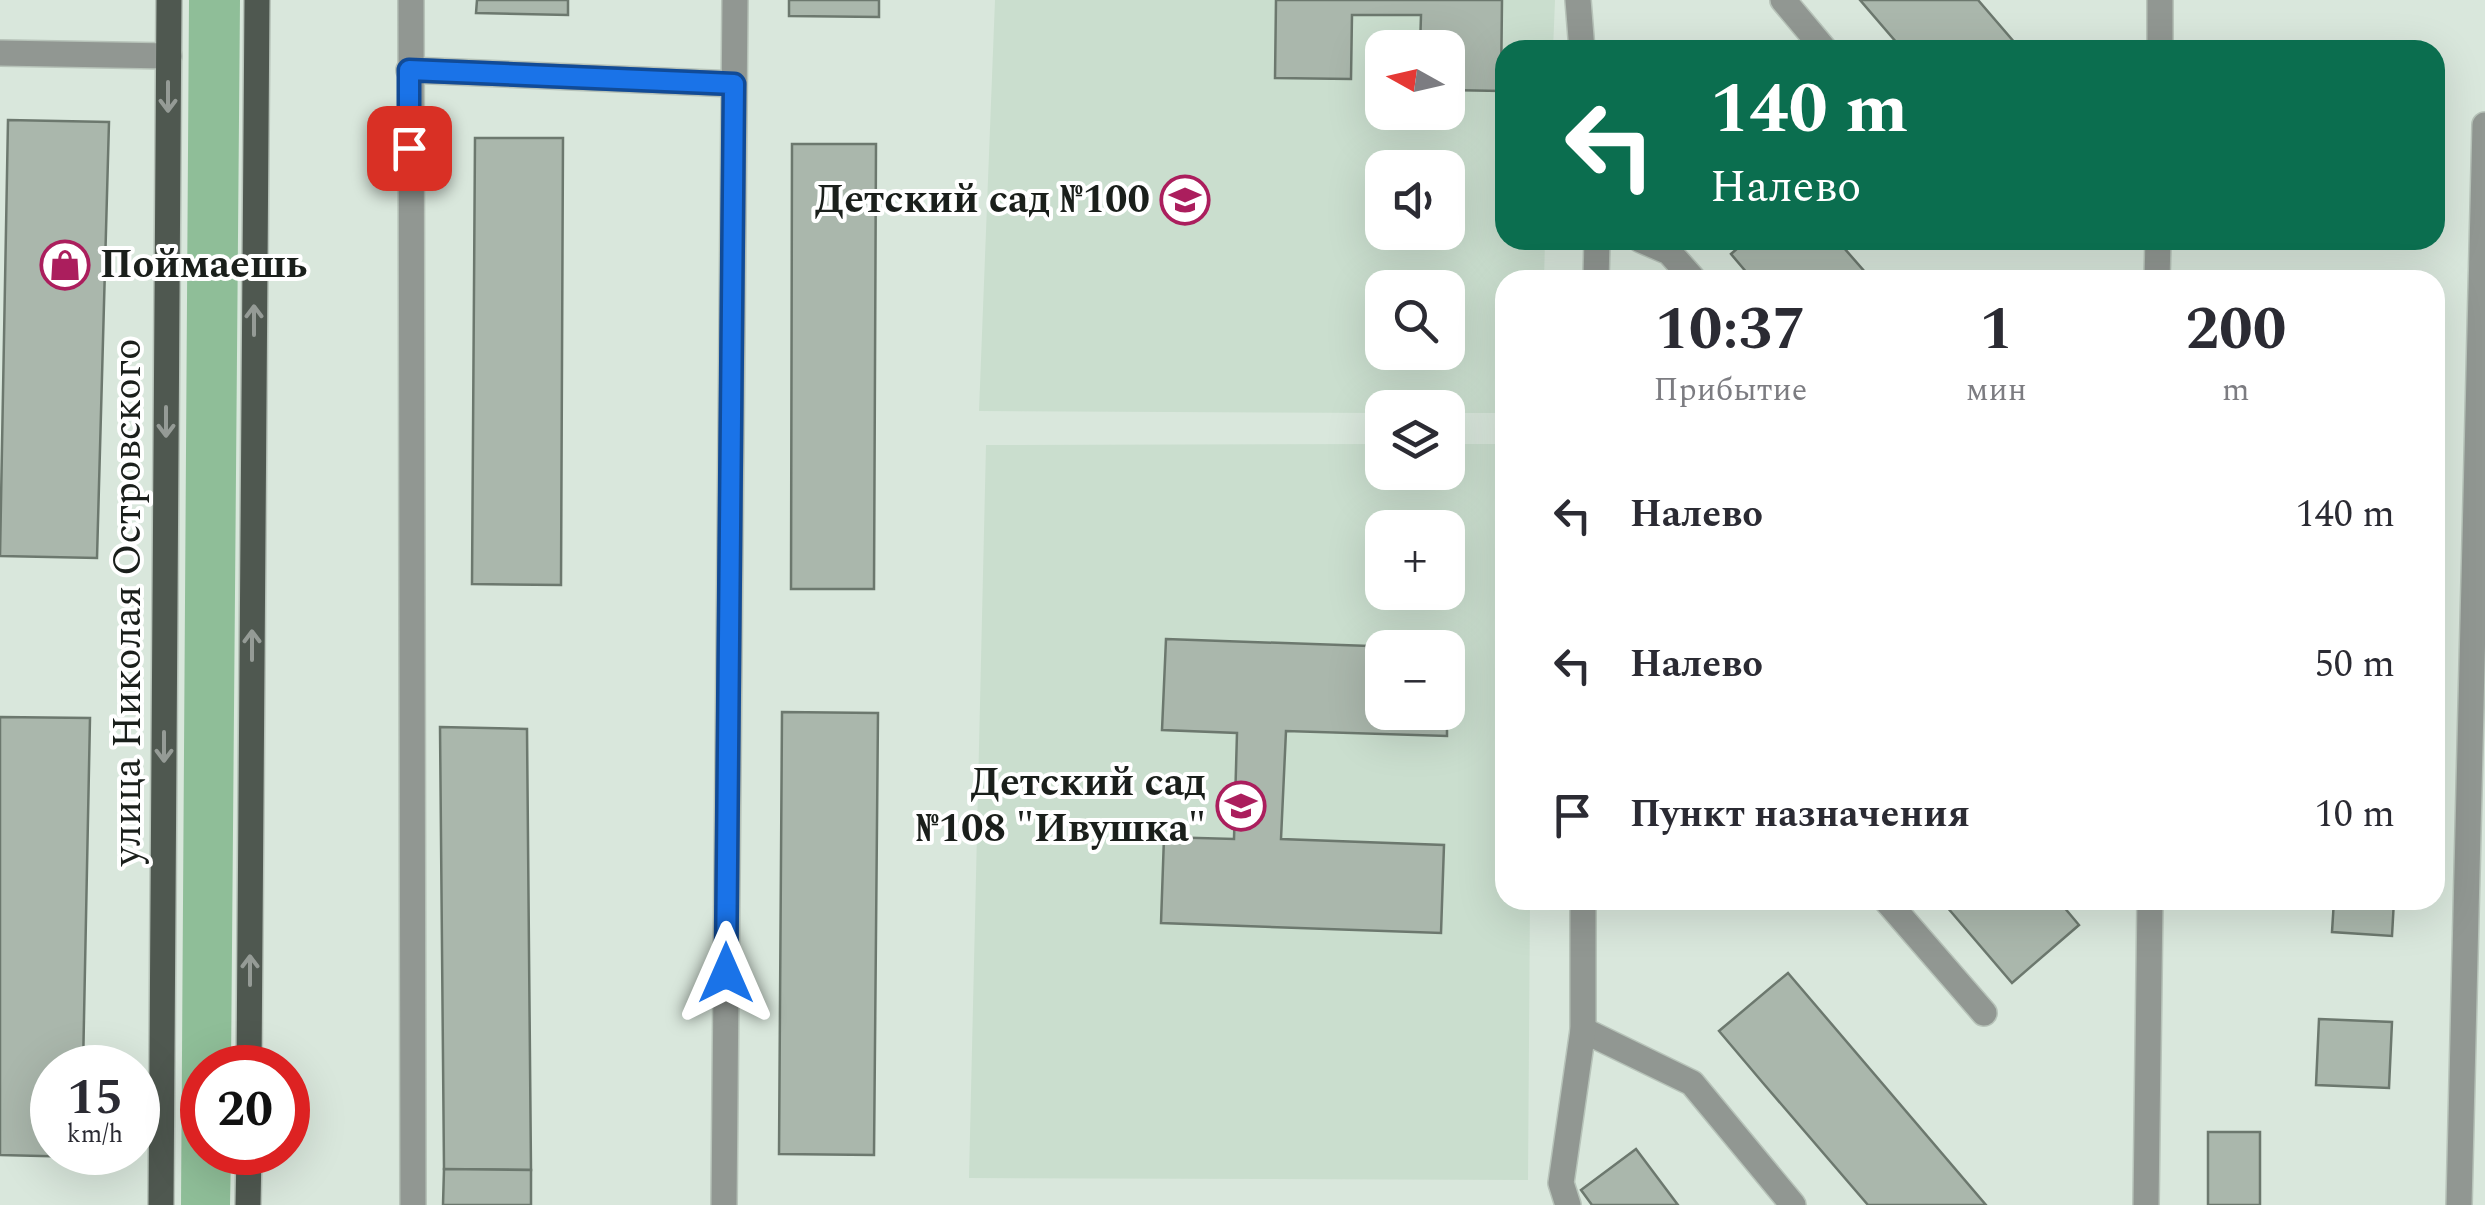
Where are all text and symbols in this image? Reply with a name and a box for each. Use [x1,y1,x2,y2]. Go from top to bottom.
north arrow [1365,30,1465,130]
map controls [1365,30,1465,730]
text: 140 m [1710,57,1908,163]
one-way arrow [158,80,178,113]
icon: left [1545,80,1675,210]
pin [367,106,452,191]
icon: arrive [382,121,437,176]
button: sound [1365,150,1465,250]
text: Налево [1710,153,1861,222]
place label: Детский сад №100 [815,170,1150,231]
school or university icon: Детский сад №100 [1159,174,1211,226]
place label: Поймаешь [100,235,307,296]
shop icon: Поймаешь [39,239,91,291]
button: search [1365,270,1465,370]
text: 10:37 [1655,284,1806,376]
text: 1 [1980,284,2013,376]
text: 200 [2185,284,2286,376]
one-way arrow [245,305,264,337]
street label: улица Николая Островского [98,338,159,867]
text: Прибытие [1654,366,1807,415]
text: мин [1966,366,2027,415]
text: m [2222,366,2250,415]
button: layers [1365,390,1465,490]
one-way arrow [156,406,176,438]
text: Налево [1630,486,1763,544]
text: 140 m [2296,486,2395,544]
icon: left [1545,488,1600,543]
button: + [1365,510,1465,610]
one-way arrow [242,630,262,662]
button: − [1365,630,1465,730]
text: Налево [1630,636,1763,694]
text: 50 m [2315,636,2395,694]
icon: left [1545,638,1600,693]
one-way arrow [154,730,174,763]
place label: Детский сад №108 "Ивушка" [916,753,1206,860]
school or university icon: Детский сад №108 "Ивушка" [1215,780,1267,832]
text: Пункт назначения [1630,786,1970,844]
text: 10 m [2315,786,2395,844]
icon: arrive [1545,788,1600,843]
position arrow [674,921,778,1025]
one-way arrow [240,955,260,988]
speed limit sign: 20 [180,1045,310,1175]
text: 15 [67,1060,123,1136]
text: km/h [67,1116,123,1154]

